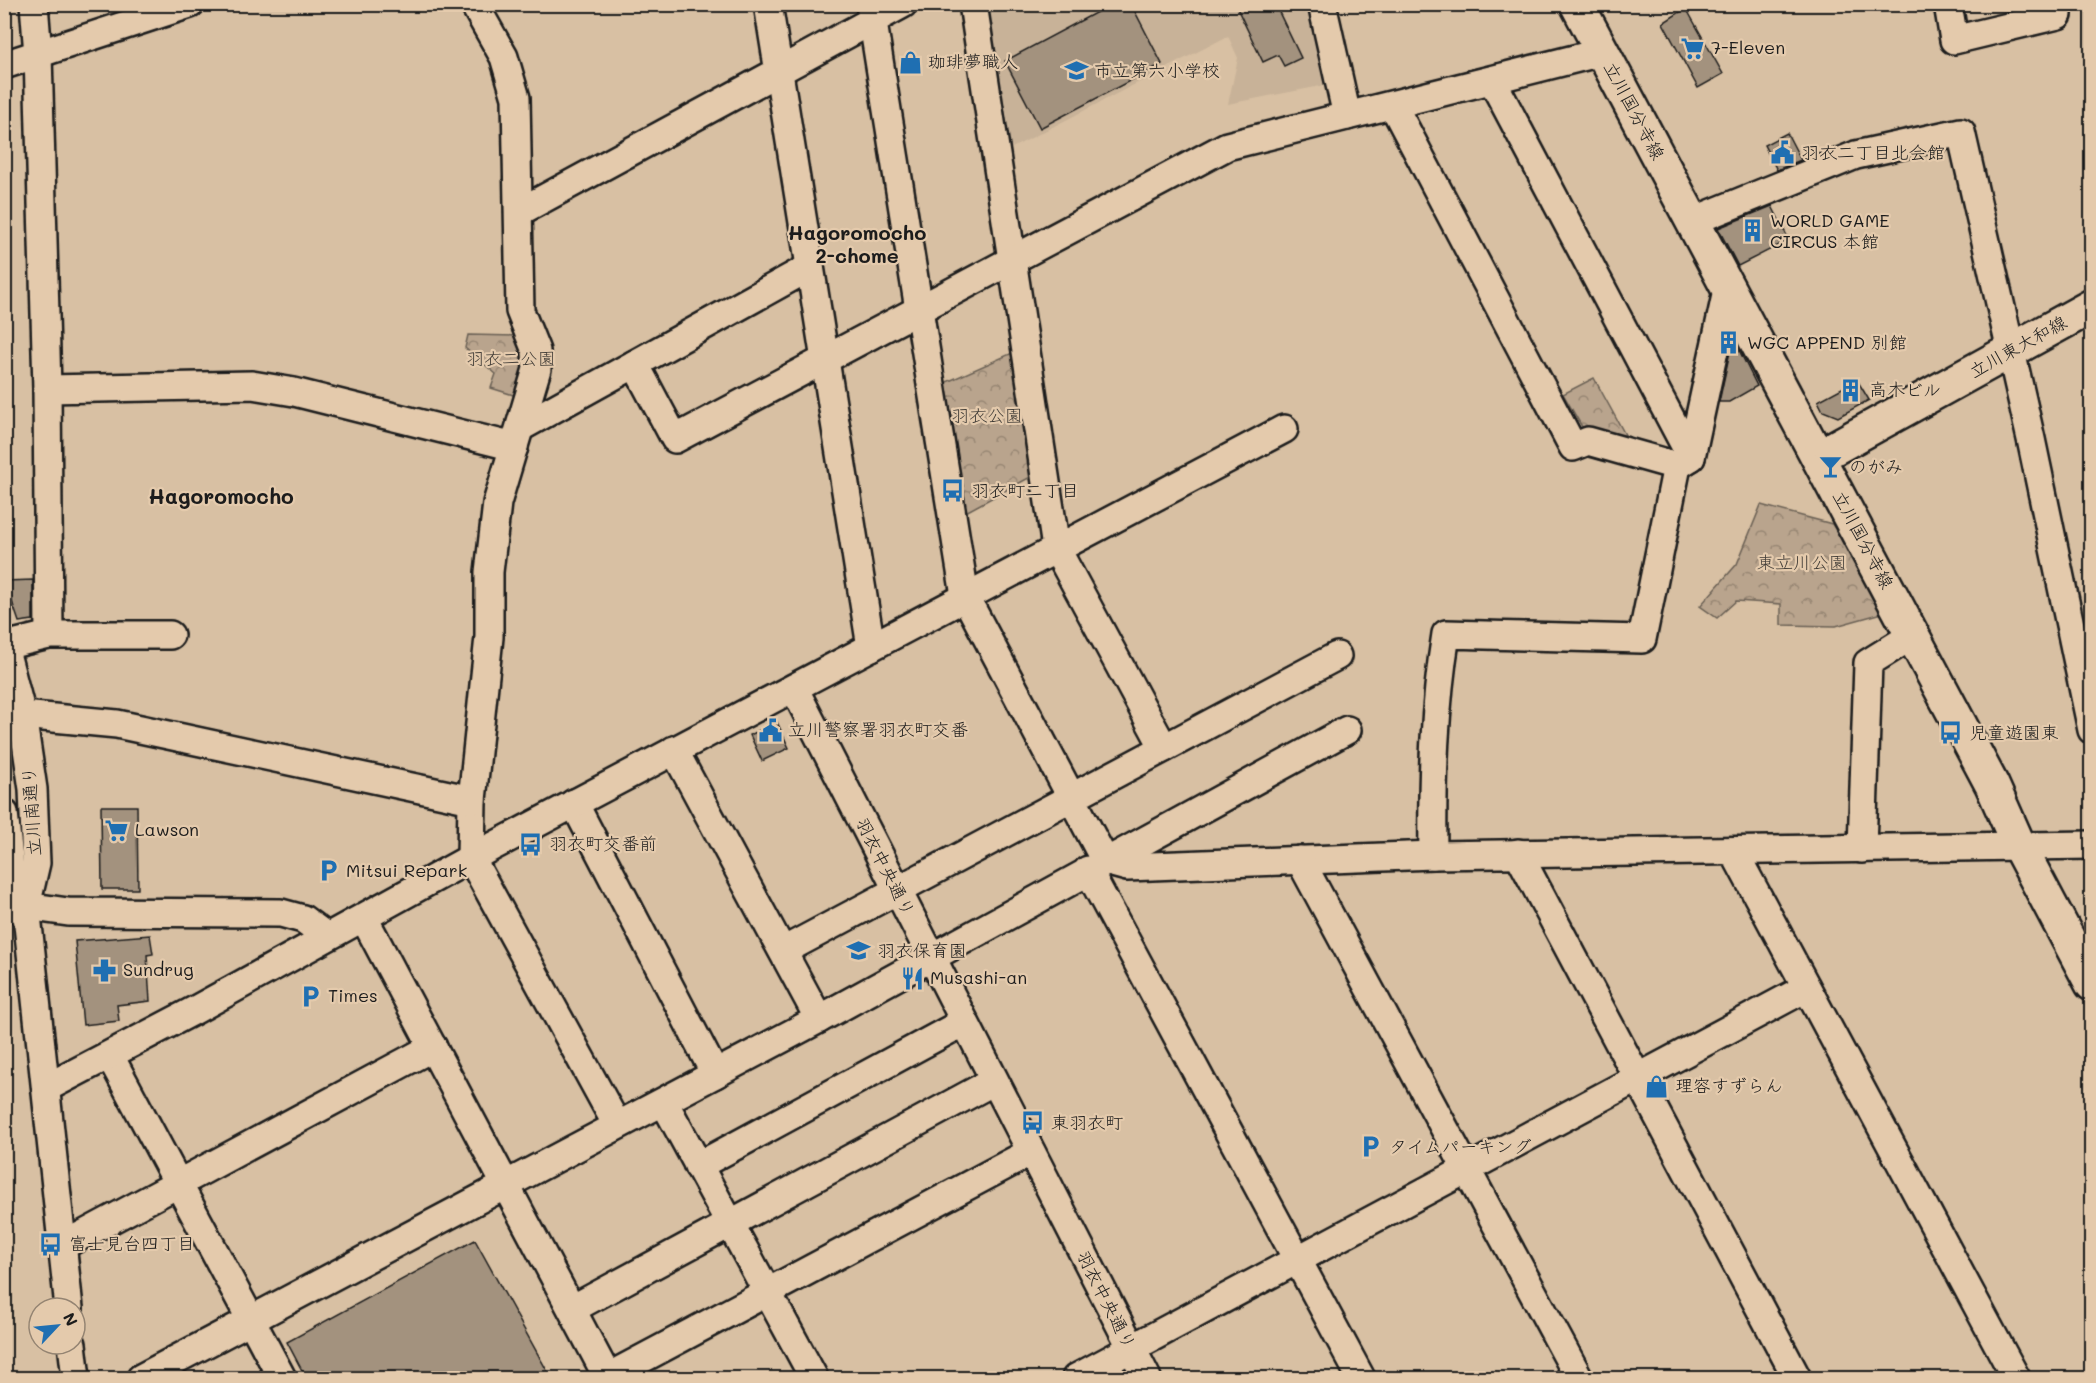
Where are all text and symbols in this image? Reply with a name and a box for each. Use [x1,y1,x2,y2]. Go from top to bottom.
supermarket icon: 7-Eleven [1680,35,1706,61]
place label: 7-Eleven [1711,35,1785,59]
shop icon: 珈琲夢職人 [897,49,923,75]
place label: 珈琲夢職人 [928,49,1018,73]
street label: 立川国分寺線 [1599,57,1671,164]
school or university icon: 市立第六小学校 [1063,58,1089,84]
place label: 市立第六小学校 [1094,58,1220,82]
public building icon: 羽衣二丁目北会館 [1770,140,1796,166]
place label: 羽衣二丁目北会館 [1801,140,1945,164]
place label: WORLD GAME CIRCUS 本館 [1770,208,1890,253]
building icon: WORLD GAME CIRCUS 本館 [1739,218,1765,244]
district label: Hagoromocho 2-chome [788,219,926,268]
street label: 立川東大和線 [1964,309,2071,383]
building icon: WGC APPEND 別館 [1716,330,1742,356]
place label: WGC APPEND 別館 [1747,330,1907,354]
park label: 羽衣二公園 [466,346,556,370]
building icon: 高木ビル [1838,377,1864,403]
place label: 高木ビル [1869,377,1941,401]
park label: 羽衣公園 [951,403,1023,427]
bar icon: のがみ [1818,454,1844,480]
place label: のがみ [1849,454,1903,478]
bus stop icon: 羽衣町二丁目 [940,478,966,504]
place label: 羽衣町二丁目 [971,478,1079,502]
district label: Hagoromocho [148,482,294,509]
street label: 立川国分寺線 [1828,486,1900,593]
park label: 東立川公園 [1757,550,1847,574]
public building icon: 立川警察署羽衣町交番 [757,717,783,743]
place label: 立川警察署羽衣町交番 [788,717,968,741]
bus stop icon: 児童遊園東 [1938,720,1964,746]
place label: 児童遊園東 [1969,720,2059,744]
street label: 立川南通り [16,765,46,857]
street label: 羽衣中央通り [851,813,921,920]
supermarket icon: Lawson [104,817,130,843]
place label: Lawson [135,817,199,841]
bus stop icon: 羽衣町交番前 [518,831,544,857]
place label: 羽衣町交番前 [549,831,657,855]
parking icon: Mitsui Repark [315,858,341,884]
place label: Mitsui Repark [346,858,467,882]
school or university icon: 羽衣保育園 [846,938,872,964]
place label: 羽衣保育園 [877,938,967,962]
pharmacy icon: Sundrug [92,957,118,983]
place label: Sundrug [123,957,194,981]
restaurant icon: Musashi-an [899,965,925,991]
place label: Musashi-an [930,965,1027,989]
parking icon: Times [297,983,323,1009]
place label: Times [328,983,378,1007]
shop icon: 理容すずらん [1644,1073,1670,1099]
place label: 理容すずらん [1675,1073,1783,1097]
bus stop icon: 東羽衣町 [1020,1110,1046,1136]
place label: 東羽衣町 [1051,1110,1123,1134]
parking icon: タイムパーキング [1358,1134,1384,1160]
place label: タイムパーキング [1389,1134,1532,1158]
bus stop icon: 富士見台四丁目 [38,1231,64,1257]
place label: 富士見台四丁目 [69,1231,195,1255]
street label: 羽衣中央通り [1072,1246,1142,1353]
north arrow [27,1296,87,1356]
text: N [59,1309,83,1329]

